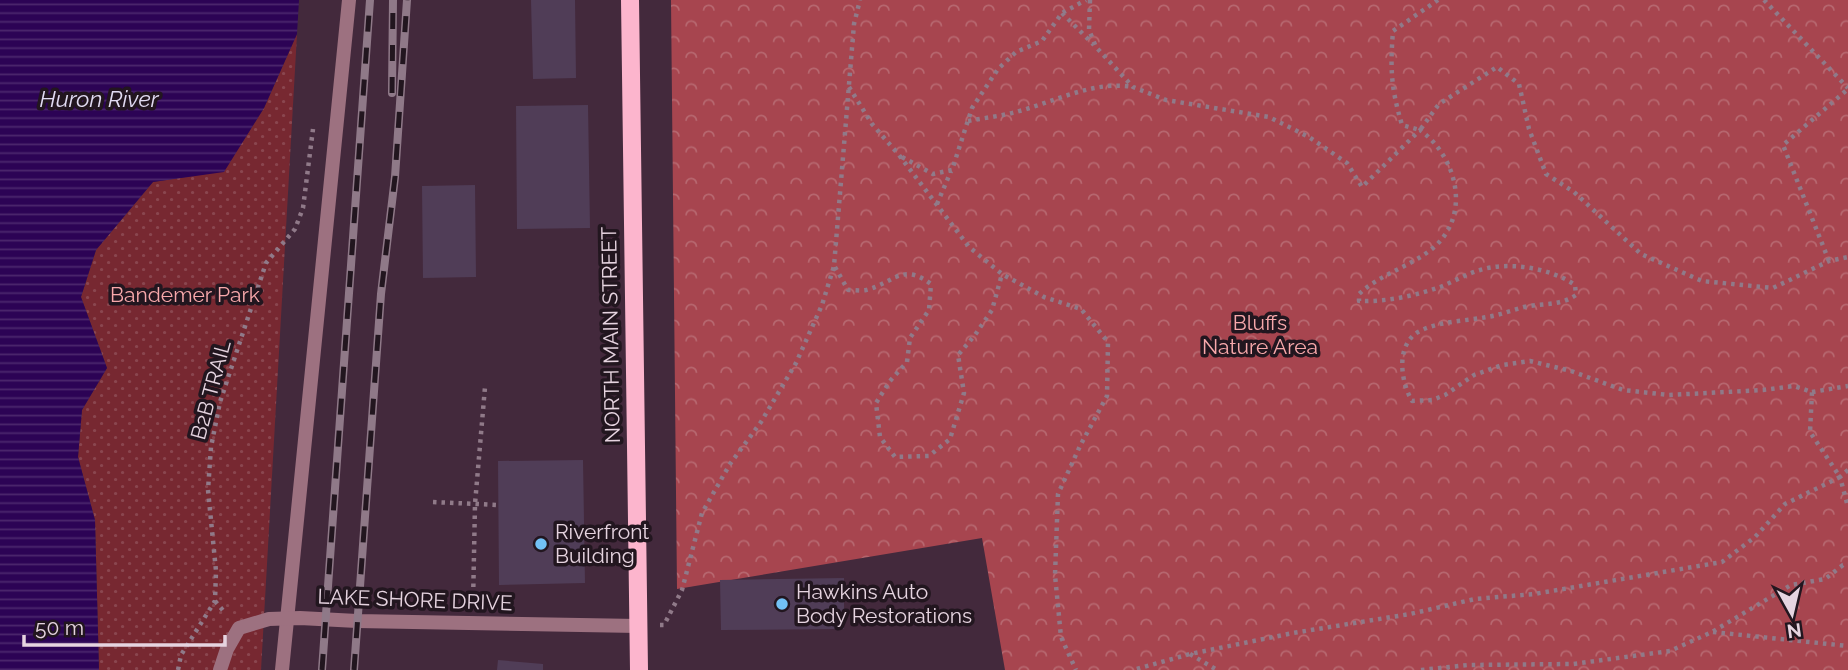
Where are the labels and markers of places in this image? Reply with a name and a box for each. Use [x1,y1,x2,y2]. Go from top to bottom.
place label: Riverfront Building [555,519,649,568]
marker: Riverfront Building [533,536,549,552]
place label: Hawkins Auto Body Restorations [796,579,972,628]
marker: Hawkins Auto Body Restorations [774,596,790,612]

